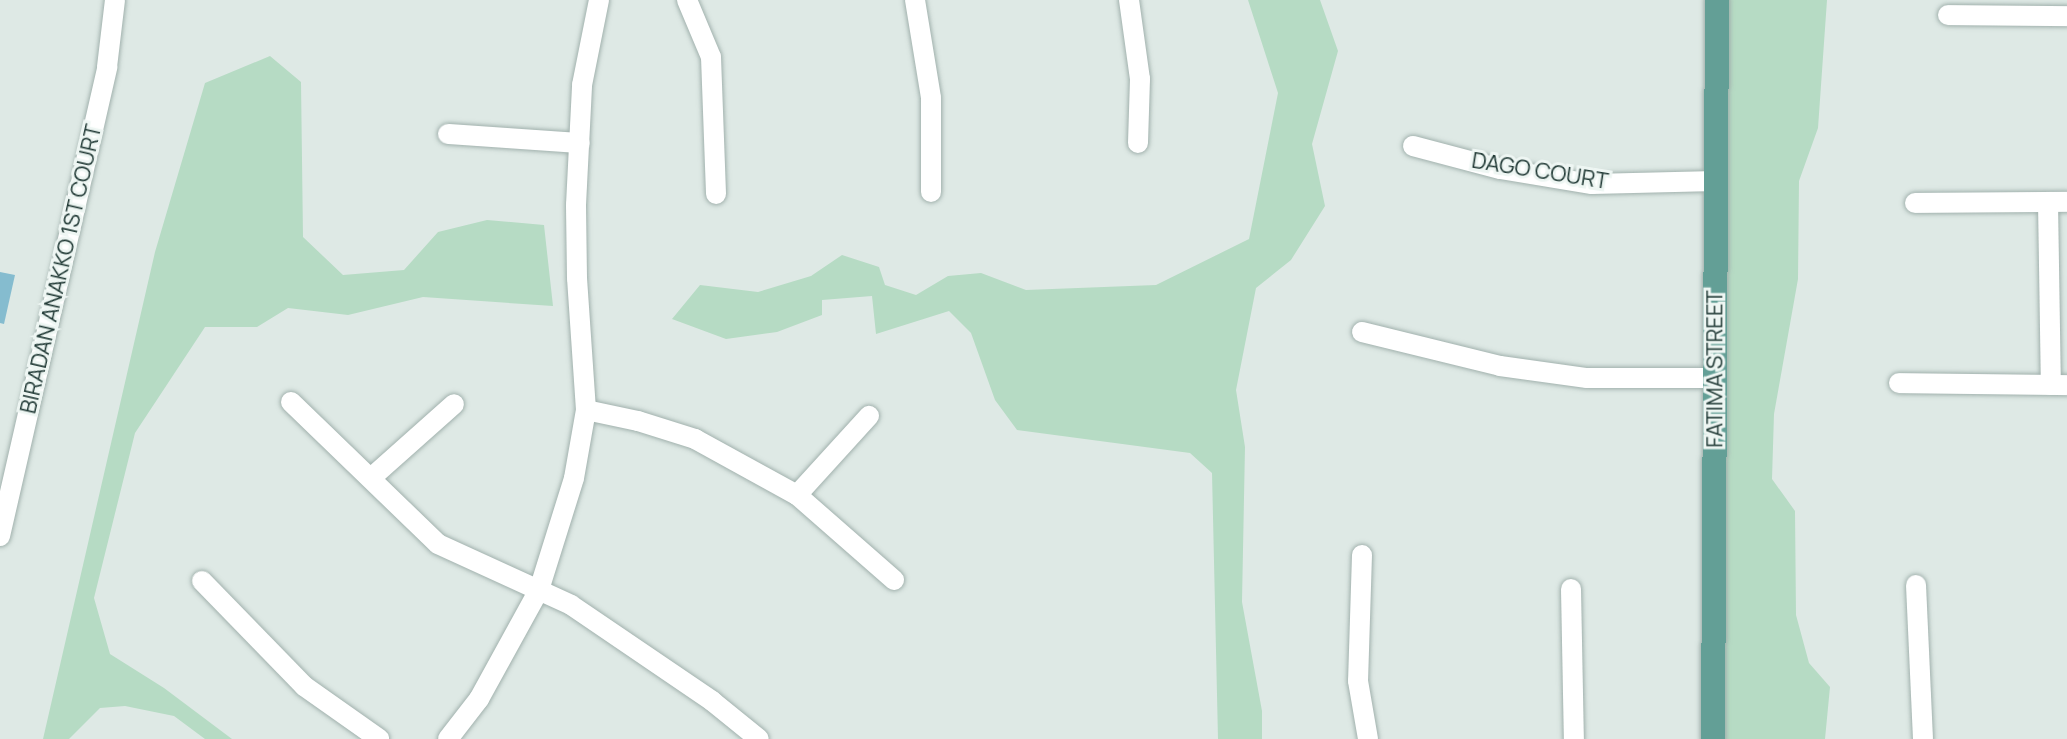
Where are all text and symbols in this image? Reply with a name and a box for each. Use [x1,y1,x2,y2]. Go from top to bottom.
street label: BIRADAN ANAKKO 1ST COURT [15,122,107,416]
street label: DAGO COURT [1470,147,1610,195]
street label: FATIMA STREET [1702,290,1728,448]

